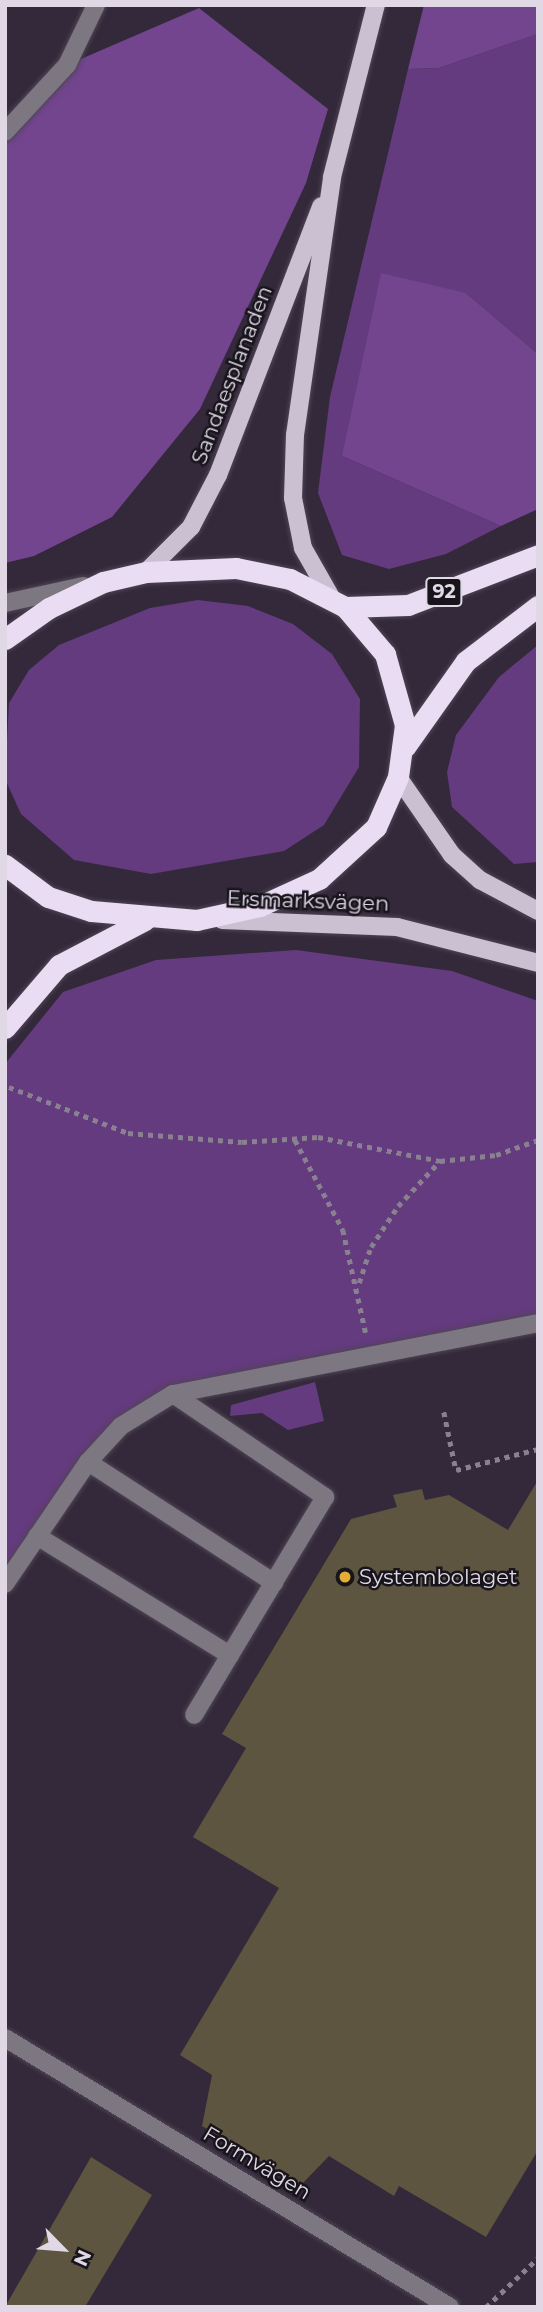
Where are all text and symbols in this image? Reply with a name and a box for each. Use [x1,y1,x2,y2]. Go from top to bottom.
street label: Sandaesplanaden [186,282,278,468]
road number: 92 [425,576,463,608]
street label: Ersmarksvägen [226,886,390,916]
place label: Systembolaget [359,1564,518,1590]
marker: Systembolaget [337,1569,353,1585]
street label: Formvägen [199,2121,315,2205]
north arrow [28,2214,98,2284]
text: N [69,2246,96,2270]

